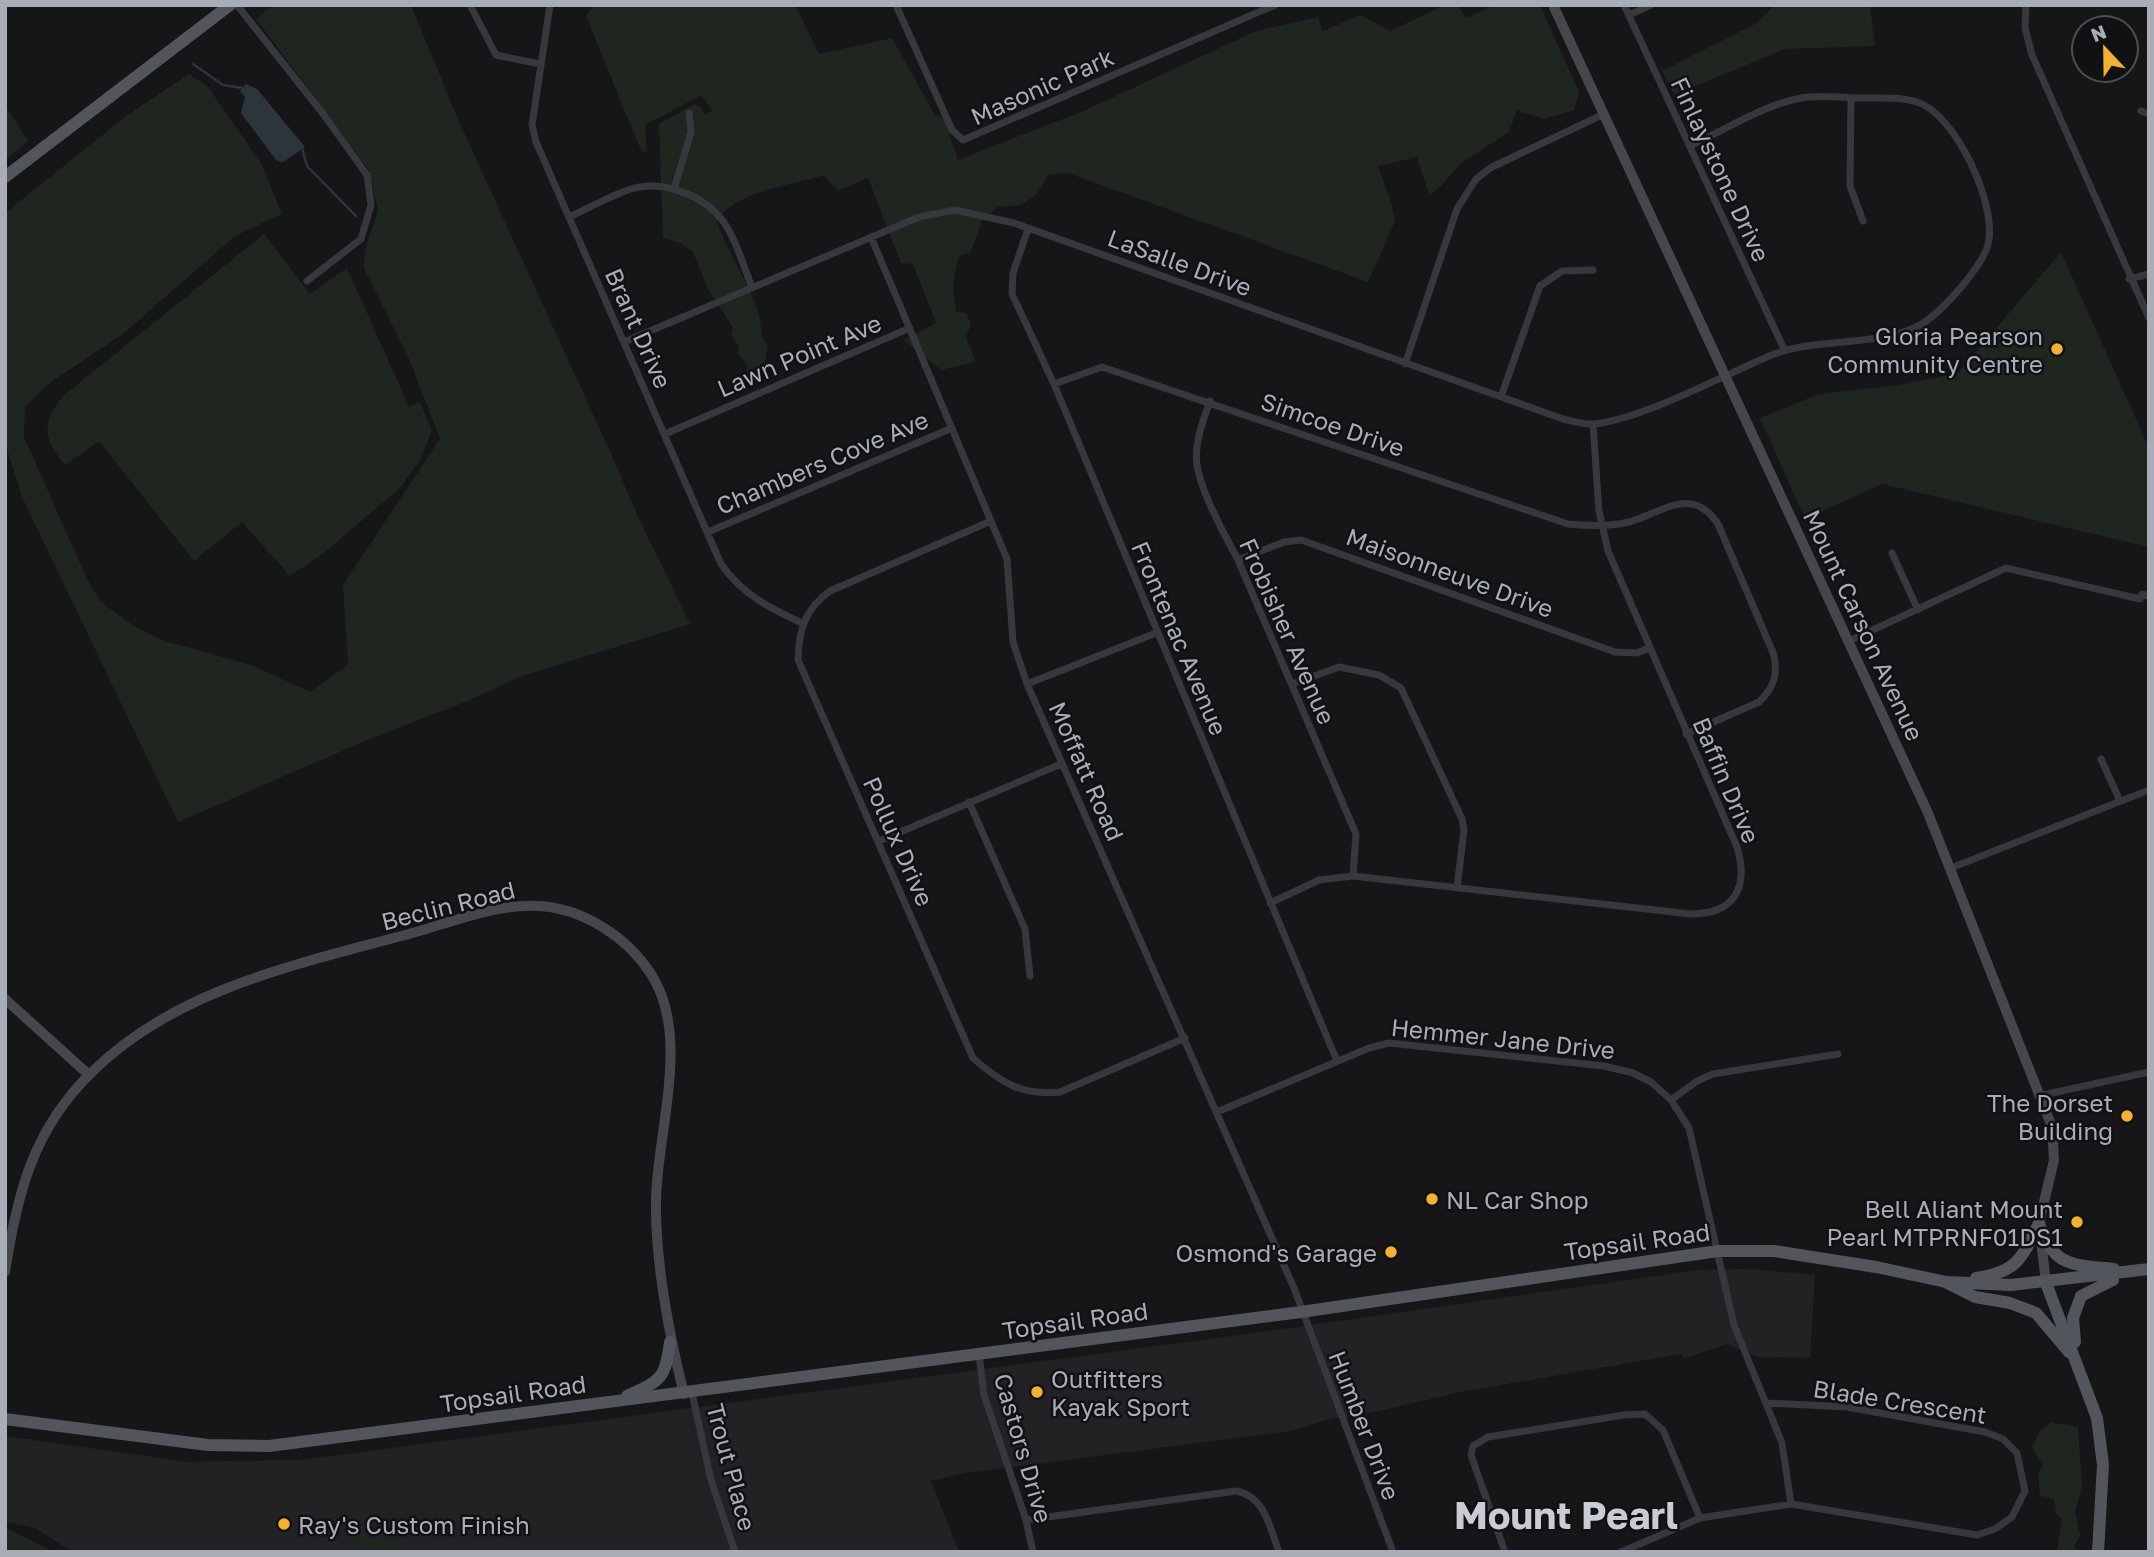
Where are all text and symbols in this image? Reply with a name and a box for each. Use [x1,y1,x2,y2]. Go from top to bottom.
north arrow [2070,14,2140,84]
text: N [2087,19,2109,46]
street label: Masonic Park [966,42,1118,130]
street label: Finlaystone Drive [1665,72,1777,266]
street label: LaSalle Drive [1104,223,1256,301]
street label: Brant Drive [600,263,678,393]
street label: Lawn Point Ave [713,307,885,403]
place label: Gloria Pearson Community Centre [1827,321,2043,378]
marker: Gloria Pearson Community Centre [2049,341,2065,357]
street label: Simcoe Drive [1257,386,1409,462]
street label: Chambers Cove Ave [712,404,932,520]
street label: Mount Carson Avenue [1798,505,1930,745]
street label: Maisonneuve Drive [1343,521,1557,623]
street label: Frobisher Avenue [1234,534,1342,728]
street label: Frontenac Avenue [1126,537,1234,739]
street label: Moffatt Road [1043,697,1131,845]
street label: Baffin Drive [1687,713,1767,847]
street label: Pollux Drive [858,772,940,910]
street label: Beclin Road [378,874,518,936]
street label: Hemmer Jane Drive [1390,1012,1616,1064]
place label: The Dorset Building [1987,1088,2113,1145]
marker: The Dorset Building [2119,1108,2135,1124]
place label: NL Car Shop [1446,1185,1588,1214]
marker: NL Car Shop [1424,1191,1440,1207]
place label: Bell Aliant Mount Pearl MTPRNF01DS1 [1827,1194,2063,1251]
marker: Bell Aliant Mount Pearl MTPRNF01DS1 [2069,1214,2085,1230]
street label: Topsail Road [1562,1216,1712,1266]
place label: Osmond's Garage [1176,1238,1377,1267]
marker: Osmond's Garage [1383,1244,1399,1260]
street label: Topsail Road [1000,1295,1150,1345]
street label: Humber Drive [1323,1346,1407,1504]
place label: Outfitters Kayak Sport [1051,1364,1190,1421]
street label: Topsail Road [438,1368,588,1418]
street label: Castors Drive [989,1370,1059,1526]
street label: Blade Crescent [1811,1373,1989,1429]
marker: Outfitters Kayak Sport [1029,1384,1045,1400]
street label: Trout Place [701,1400,763,1534]
district label: Mount Pearl [1454,1492,1678,1537]
place label: Ray's Custom Finish [298,1510,530,1539]
marker: Ray's Custom Finish [276,1516,292,1532]

